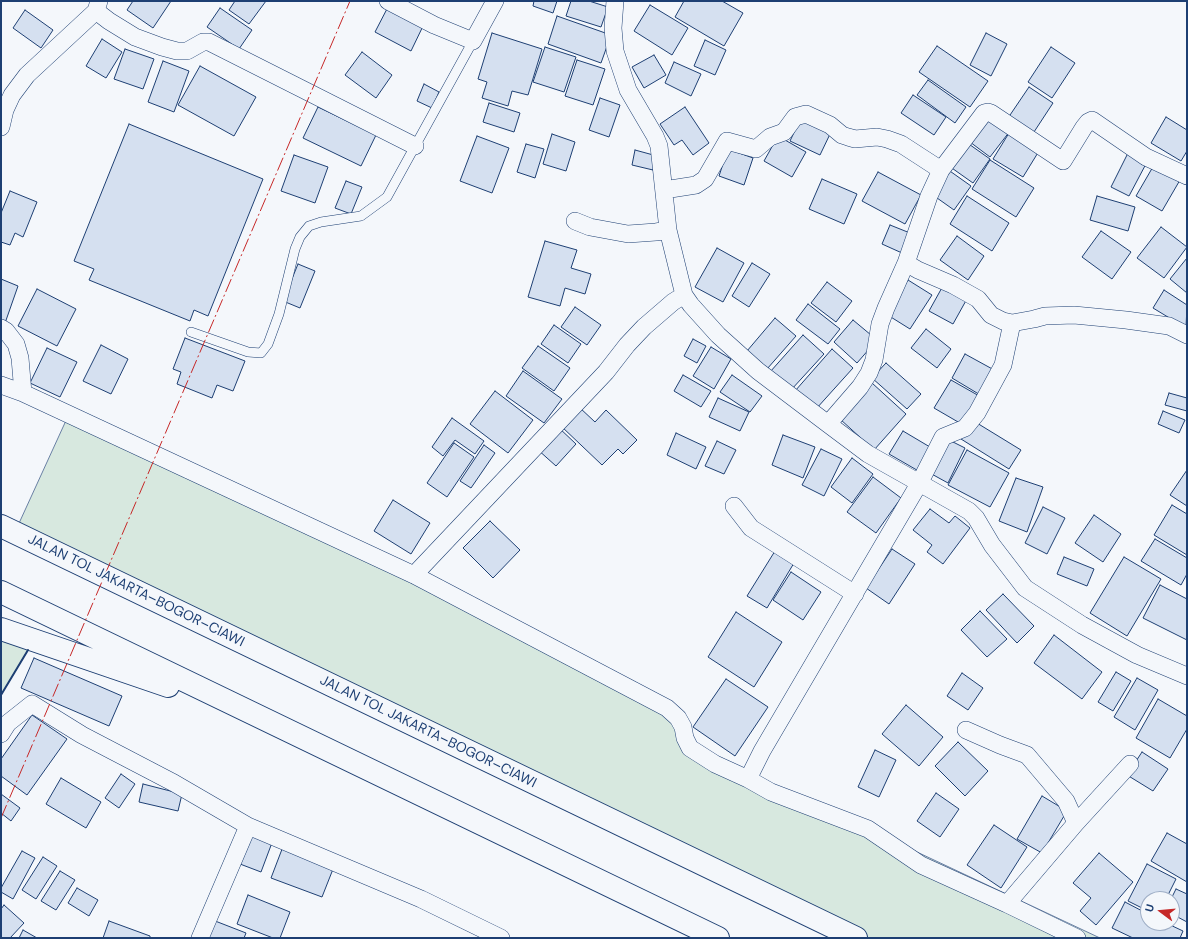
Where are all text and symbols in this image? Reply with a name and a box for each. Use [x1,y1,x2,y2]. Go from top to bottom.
street label: JALAN TOL JAKARTA–BOGOR–CIAWI [25,531,247,651]
street label: JALAN TOL JAKARTA–BOGOR–CIAWI [317,672,539,792]
north arrow [1140,891,1180,931]
text: U [1142,902,1157,914]

